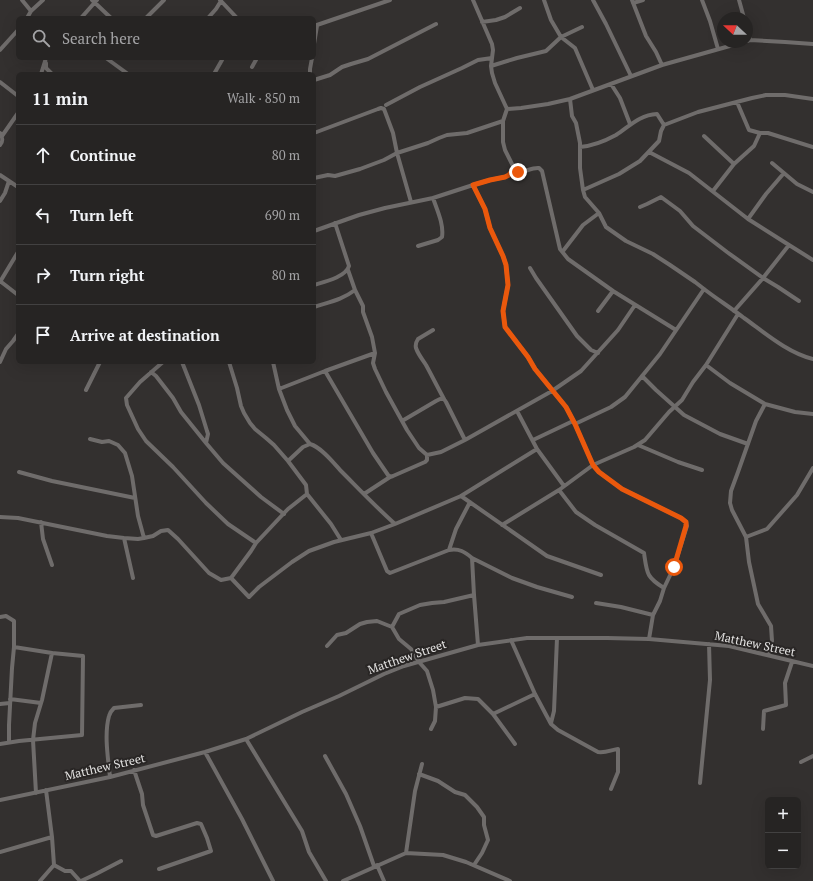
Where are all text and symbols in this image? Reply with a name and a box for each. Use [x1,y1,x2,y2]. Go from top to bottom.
north arrow [717,12,753,48]
search box [16,16,316,60]
icon: search [30,27,52,49]
text: Search here [62,28,140,48]
text: 11 min [32,87,88,110]
text: Walk · 850 m [227,89,300,107]
icon: ahead [32,144,54,166]
text: Continue [70,145,136,165]
text: 80 m [272,146,300,164]
route end [509,163,527,181]
icon: left [32,204,54,226]
text: Turn left [70,205,134,225]
text: 690 m [265,206,300,224]
icon: right [32,264,54,286]
text: Turn right [70,265,145,285]
text: 80 m [272,266,300,284]
icon: arrive [32,324,54,346]
text: Arrive at destination [70,325,220,345]
route start [665,558,683,576]
street label: Matthew Street [713,628,797,659]
street label: Matthew Street [366,636,449,677]
street label: Matthew Street [63,750,147,783]
map controls [765,797,801,869]
button: + [765,797,801,833]
button: − [765,833,801,869]

